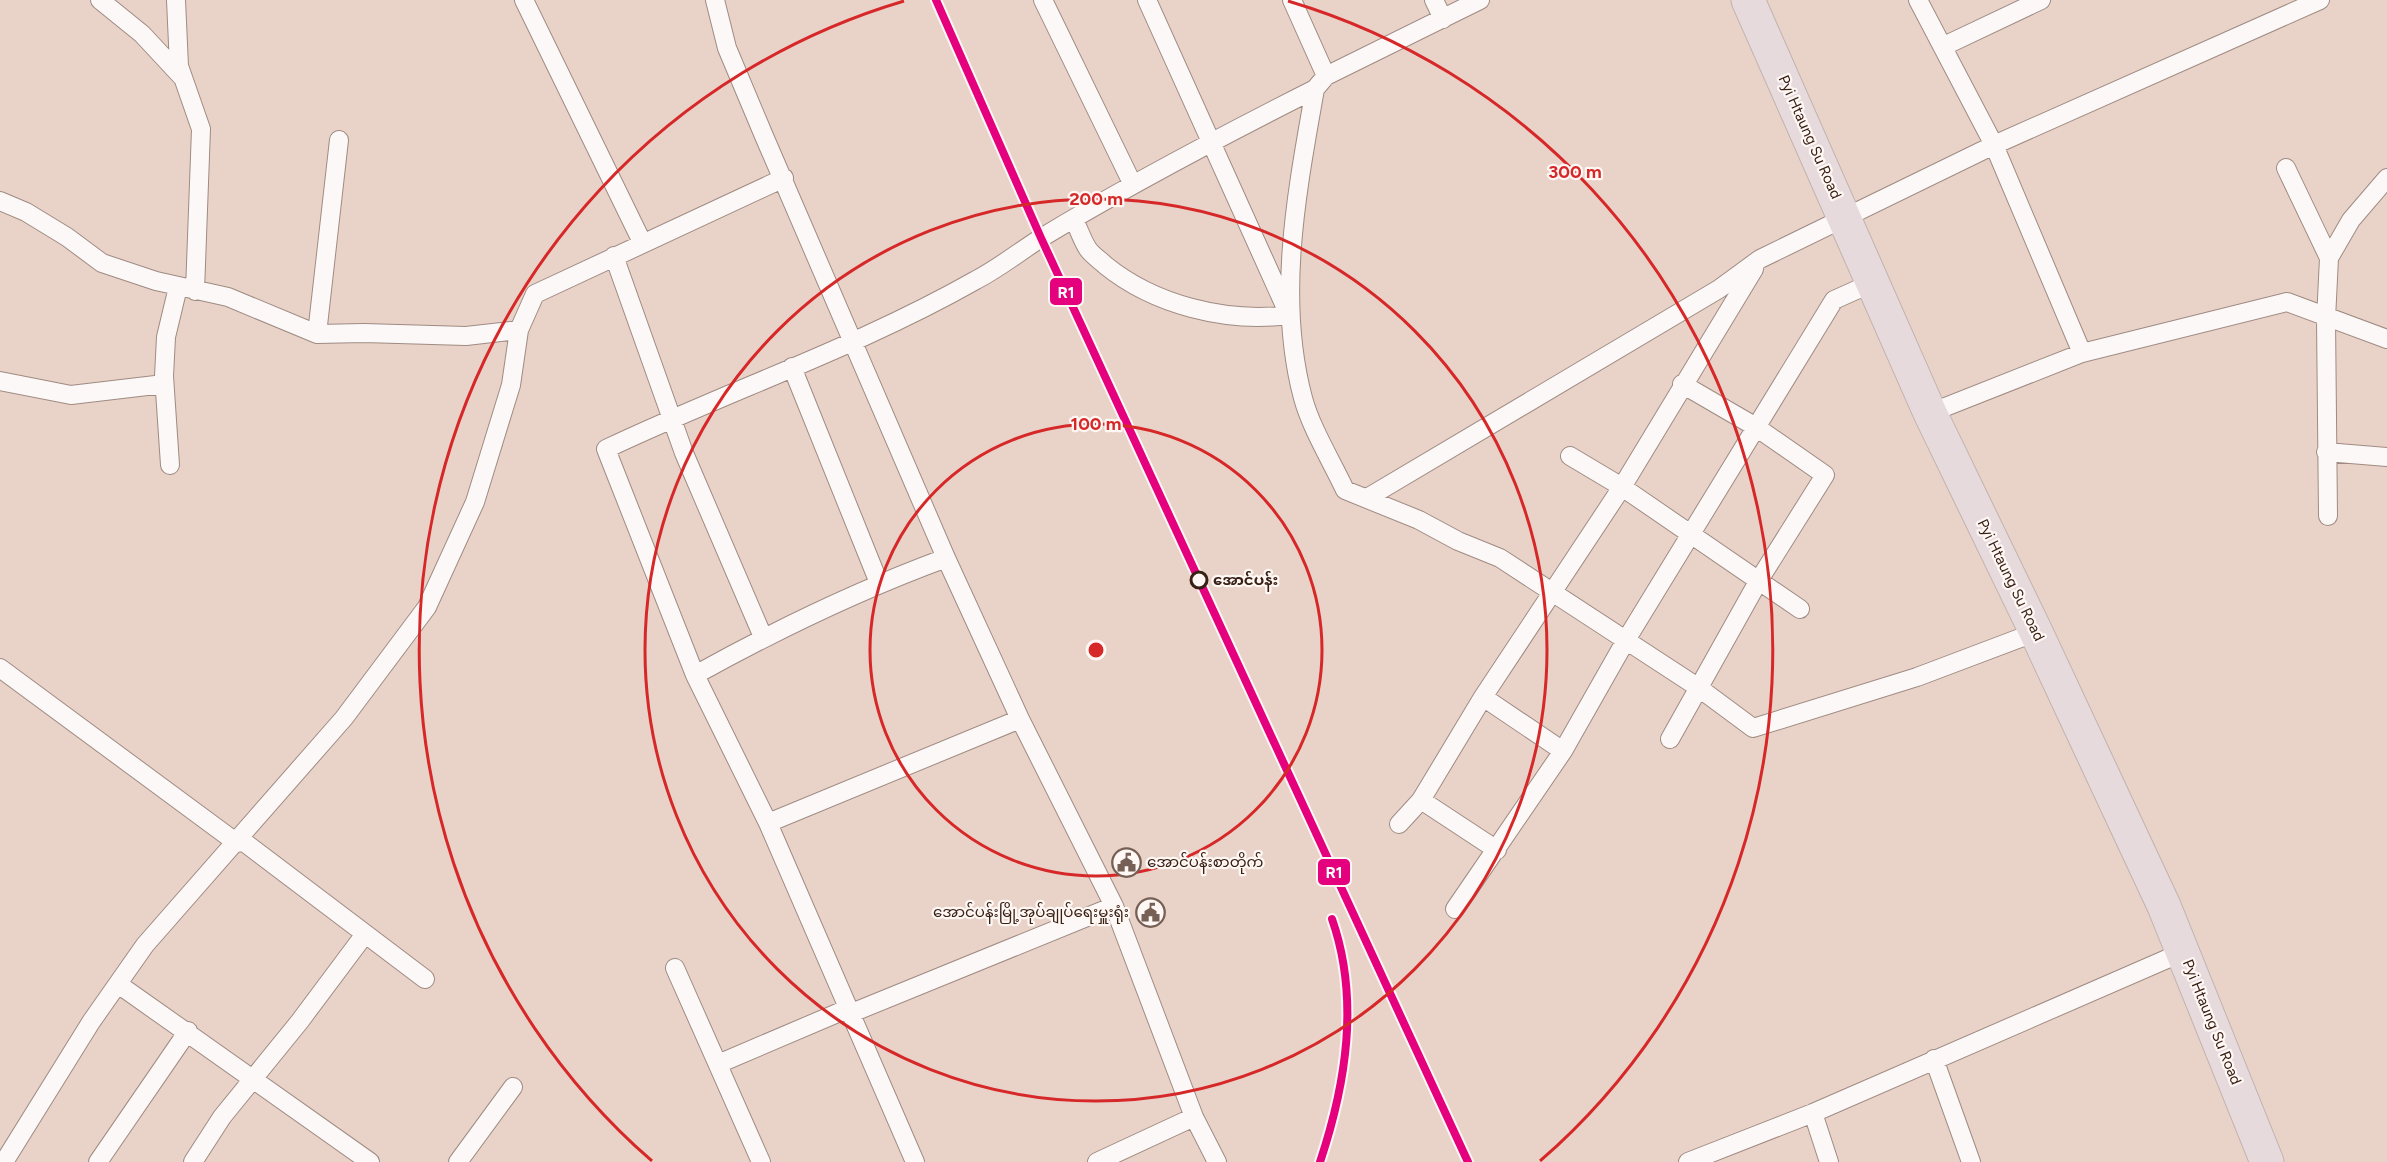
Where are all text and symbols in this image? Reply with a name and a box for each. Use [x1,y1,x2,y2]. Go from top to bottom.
street label: Pyi Htaung Su Road [1775,72,1845,202]
text: 300 m [1548,161,1602,183]
text: 200 m [1069,188,1123,210]
line badge: R1 [1049,277,1083,306]
text: R1 [1057,283,1075,302]
text: 100 m [1071,413,1121,435]
street label: Pyi Htaung Su Road [1974,516,2048,644]
place label: အောင်ပန်း [1213,570,1278,592]
marker: အောင်ပန်း [1190,571,1208,589]
centre of rings [1086,640,1106,660]
public building icon: အောင်ပန်းစာတိုက် [1110,846,1142,878]
place label: အောင်ပန်းစာတိုက် [1147,852,1264,874]
line badge: R1 [1317,858,1351,886]
text: R1 [1325,863,1343,882]
public building icon: အောင်ပန်းမြို့အုပ်ချုပ်ရေးမှူးရုံး [1134,896,1166,928]
place label: အောင်ပန်းမြို့အုပ်ချုပ်ရေးမှူးရုံး [933,902,1129,924]
street label: Pyi Htaung Su Road [2179,957,2245,1087]

